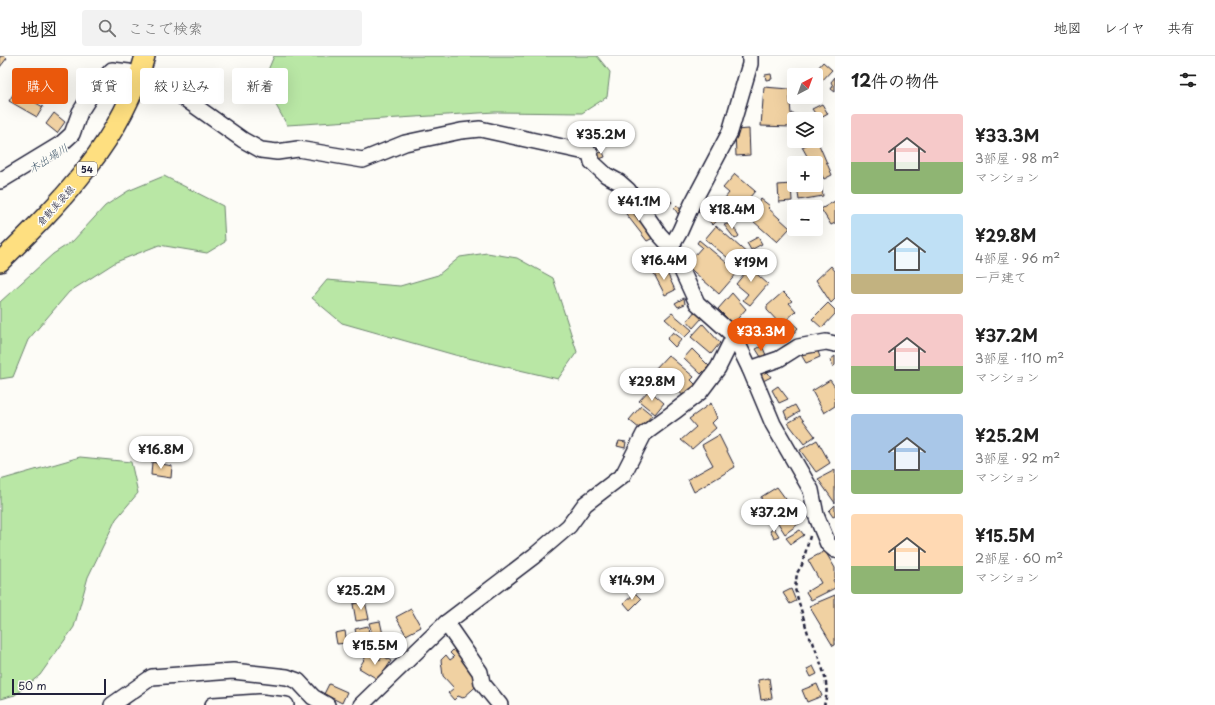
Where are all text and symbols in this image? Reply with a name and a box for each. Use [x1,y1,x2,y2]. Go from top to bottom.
search box [82,10,362,46]
text: 地図 [20,14,58,42]
text: ここで検索 [128,16,203,39]
icon: search [96,17,118,39]
text: 地図 [1054,17,1082,38]
text: レイヤ [1104,17,1145,38]
text: 共有 [1167,17,1195,38]
text: 12件の物件 [851,67,939,93]
chip: 購入 [12,68,68,104]
chip: 賃貸 [76,68,132,104]
chip: 絞り込み [140,68,224,104]
chip: 新着 [232,68,288,104]
north arrow [787,68,823,104]
map controls [787,68,823,236]
icon: filters [1177,69,1199,91]
button: layers [787,112,823,148]
pin: ¥35.2M [568,121,634,155]
text: ¥33.3M [975,122,1039,148]
text: ¥35.2M [576,124,626,143]
icon: home [883,130,931,178]
water label: 木出場川 [25,139,71,177]
text: 3部屋 · 98 m² [975,148,1060,167]
button: + [787,156,823,192]
road number: 54 [77,162,97,176]
text: マンション [975,167,1039,186]
street label: 倉敷美袋線 [33,181,77,229]
pin: ¥41.1M [606,188,672,222]
text: ¥41.1M [617,191,661,210]
pin: ¥18.4M [699,196,765,230]
text: ¥18.4M [709,199,755,218]
button: − [787,200,823,236]
text: ¥29.8M [975,222,1037,248]
icon: home [883,230,931,278]
pin: ¥16.4M [631,247,697,281]
text: 4部屋 · 96 m² [975,248,1060,267]
pin: ¥19M [727,249,775,283]
text: ¥16.4M [641,250,687,269]
text: ¥19M [734,252,768,271]
text: 一戸建て [975,267,1027,286]
pin: ¥33.3M [728,318,794,352]
text: ¥33.3M [736,321,786,340]
text: ¥37.2M [975,322,1038,348]
icon: home [883,330,931,378]
text: 3部屋 · 110 m² [975,348,1064,367]
text: マンション [975,367,1039,386]
pin: ¥29.8M [619,368,685,402]
text: ¥29.8M [628,371,676,390]
text: ¥25.2M [975,422,1039,448]
icon: home [883,430,931,478]
pin: ¥16.8M [128,436,194,470]
text: ¥16.8M [138,439,184,458]
text: 3部屋 · 92 m² [975,448,1060,467]
text: マンション [975,467,1039,486]
pin: ¥37.2M [741,499,807,533]
text: ¥37.2M [750,502,798,521]
text: ¥15.5M [975,522,1035,548]
icon: home [883,530,931,578]
text: 2部屋 · 60 m² [975,548,1063,567]
pin: ¥14.9M [599,567,665,601]
text: マンション [975,567,1039,586]
text: ¥14.9M [609,570,655,589]
pin: ¥25.2M [328,577,394,611]
text: ¥25.2M [336,580,386,599]
pin: ¥15.5M [342,632,408,666]
text: ¥15.5M [352,635,398,654]
scale bar [12,677,106,696]
text: 50 m [18,677,47,694]

